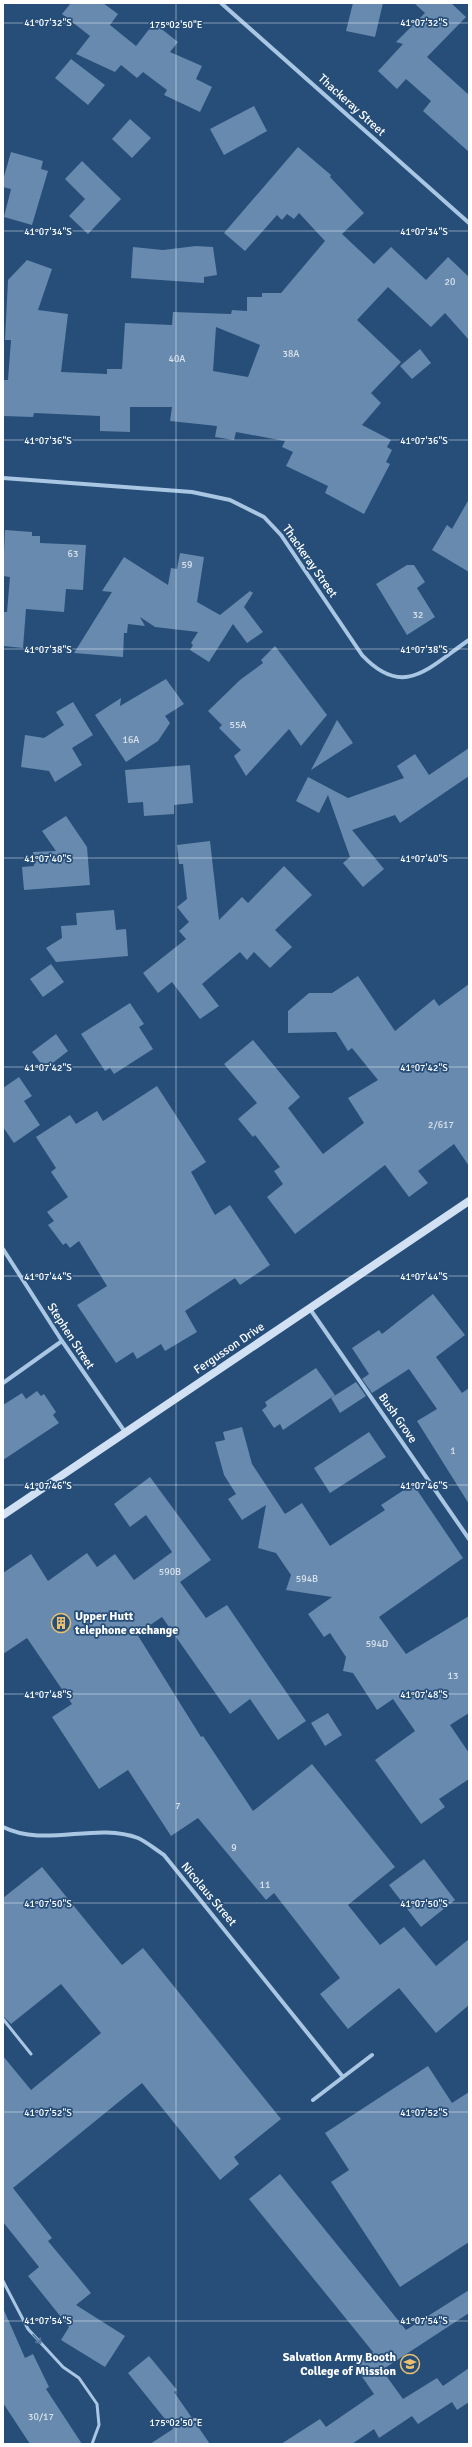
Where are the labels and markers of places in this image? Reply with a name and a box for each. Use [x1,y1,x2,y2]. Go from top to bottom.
place label: Upper Hutt telephone exchange [74,1609,178,1638]
building icon: Upper Hutt telephone exchange [50,1612,72,1634]
place label: Salvation Army Booth College of Mission [283,2350,396,2379]
school or university icon: Salvation Army Booth College of Mission [399,2353,421,2375]

